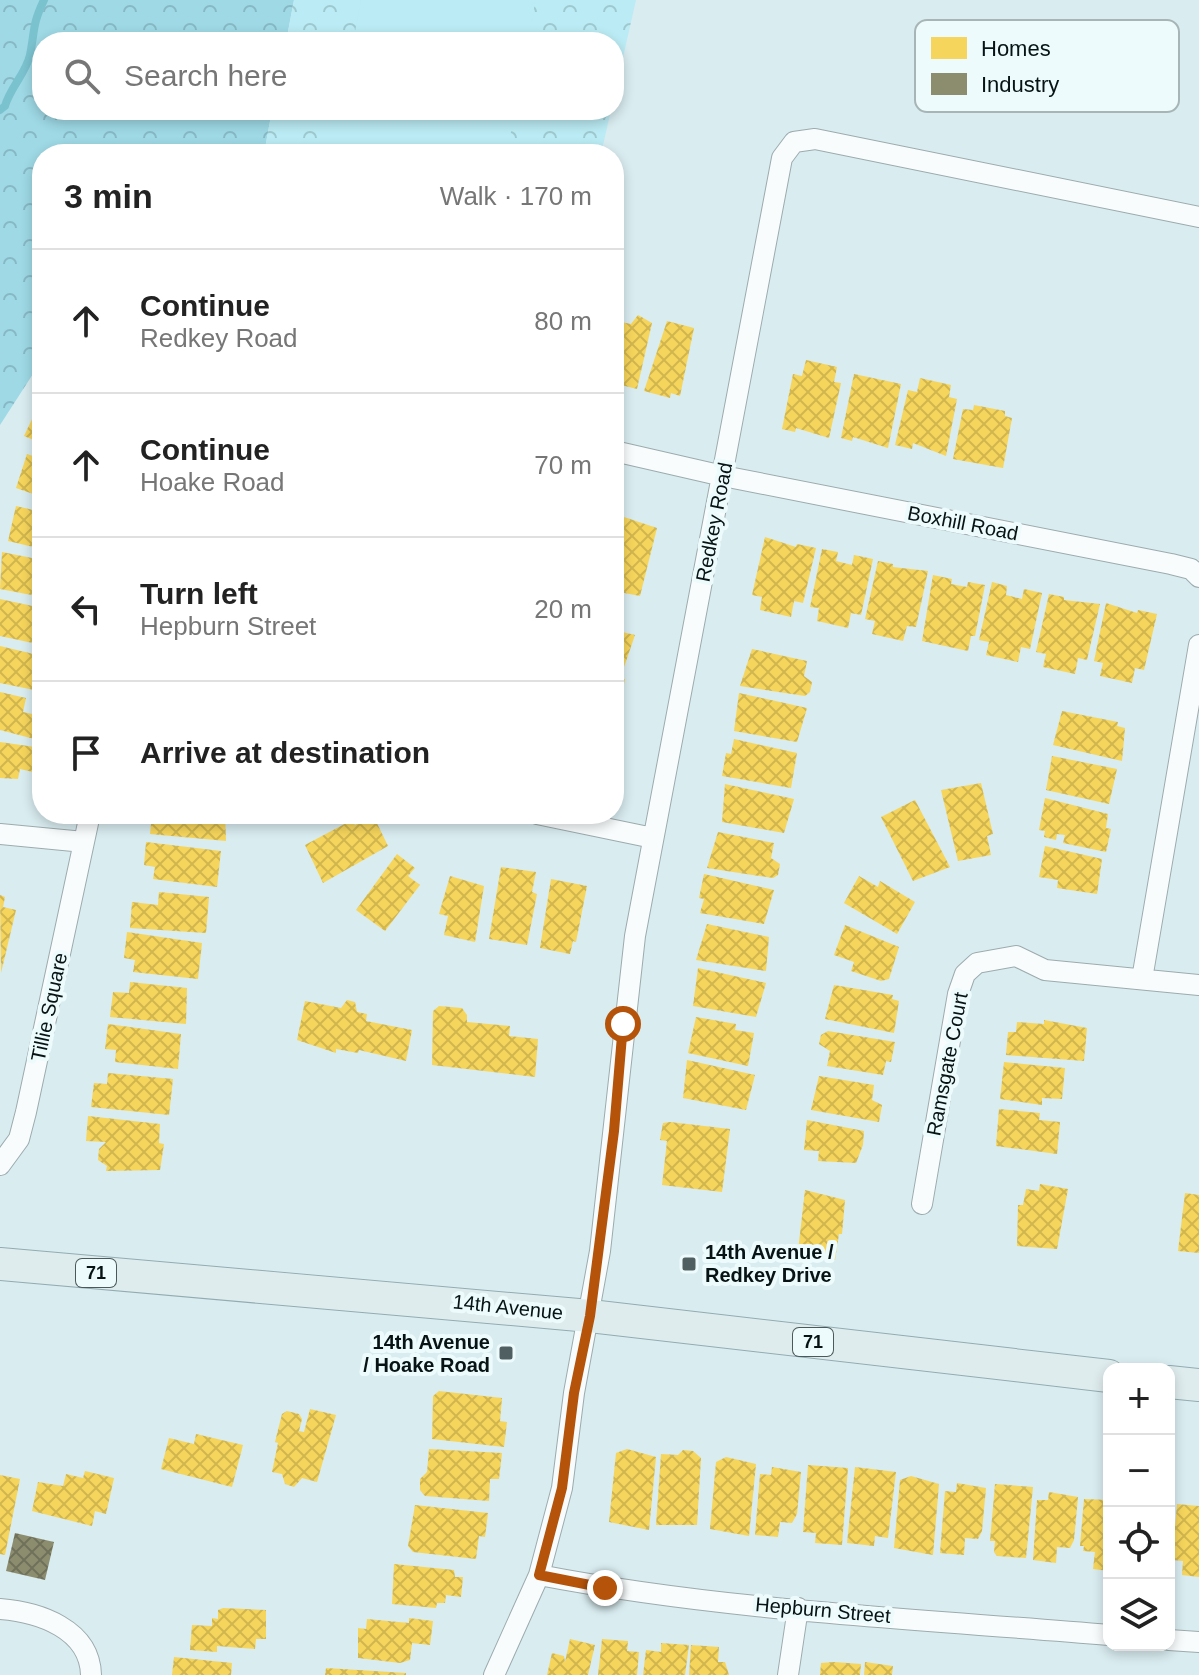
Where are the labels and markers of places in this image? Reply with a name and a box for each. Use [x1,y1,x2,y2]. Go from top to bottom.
place label: 14th Avenue / Redkey Drive [705,1241,834,1286]
marker: 14th Avenue / Redkey Drive [680,1255,698,1273]
place label: 14th Avenue / Hoake Road [363,1331,490,1376]
marker: 14th Avenue / Hoake Road [497,1344,515,1362]

